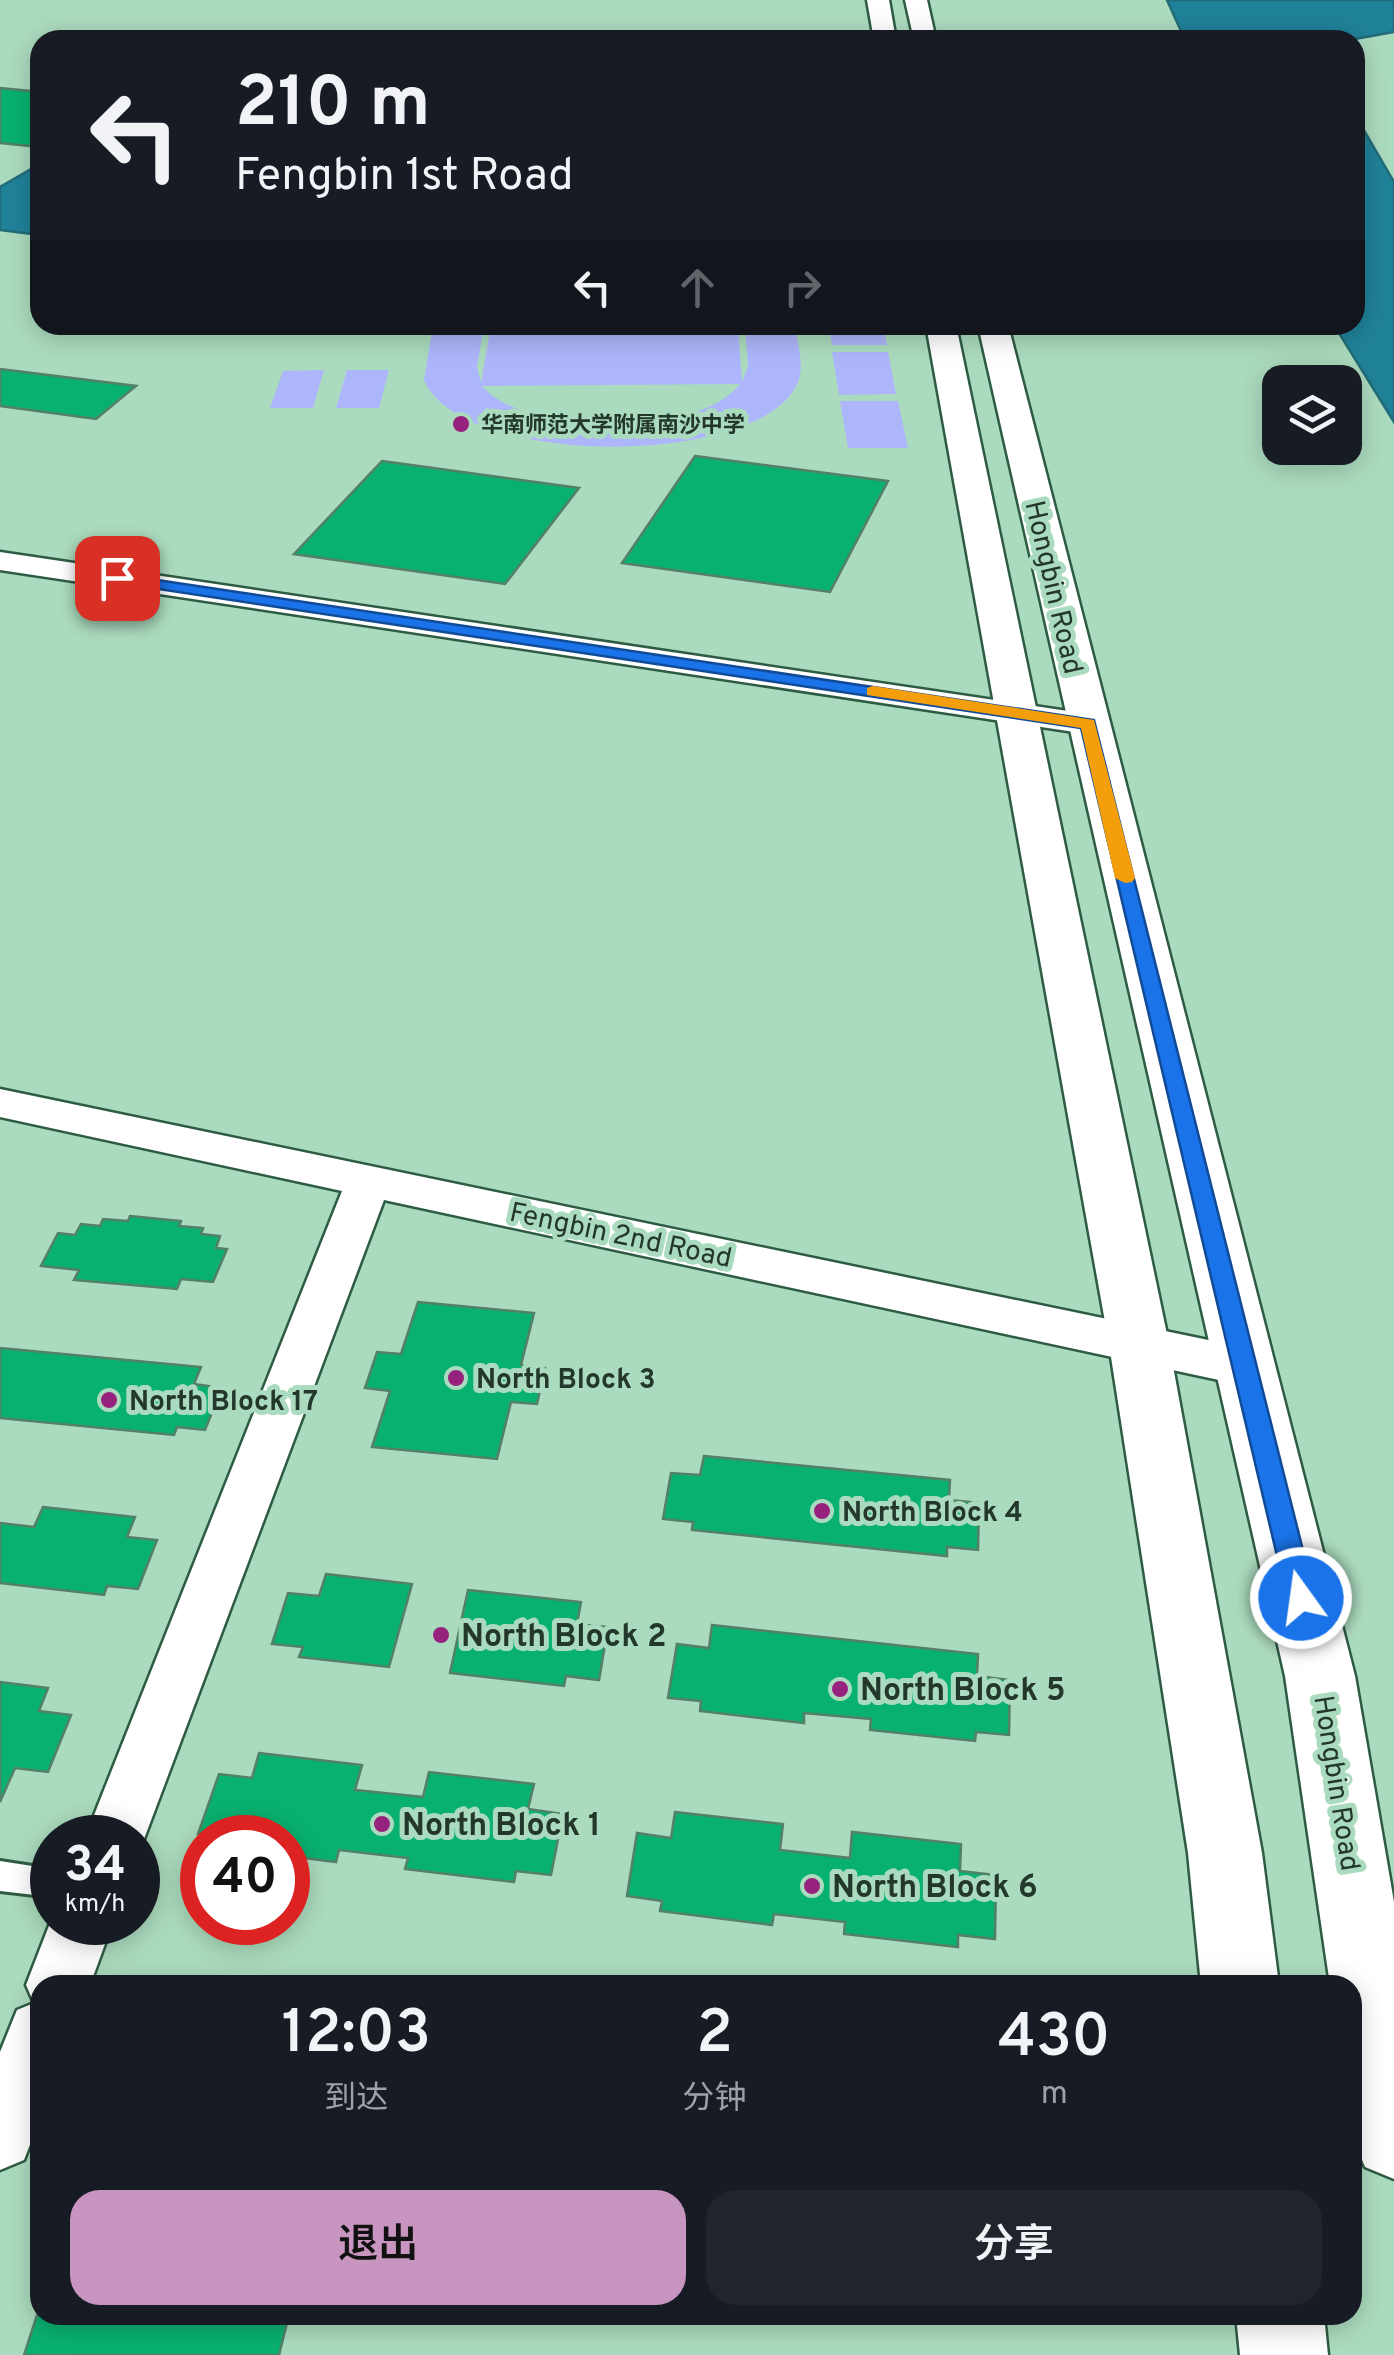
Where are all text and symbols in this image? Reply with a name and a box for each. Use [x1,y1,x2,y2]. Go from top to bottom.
text: 210 m [235,62,431,151]
icon: left [70,70,200,200]
text: Fengbin 1st Road [235,149,574,206]
icon: left [565,260,620,315]
icon: ahead [670,260,725,315]
icon: right [775,260,830,315]
map controls [1262,365,1362,465]
button: layers [1262,365,1362,465]
marker: 华南师范大学附属南沙中学 [450,413,472,435]
place label: 华南师范大学附属南沙中学 [481,413,745,440]
street label: Hongbin Road [1015,497,1090,678]
pin [75,536,160,621]
icon: arrive [90,551,145,606]
street label: Fengbin 2nd Road [506,1196,735,1278]
place label: North Block 3 [476,1363,656,1399]
marker: North Block 3 [445,1367,467,1389]
place label: North Block 17 [129,1385,318,1421]
marker: North Block 17 [98,1389,120,1411]
place label: North Block 4 [842,1496,1023,1532]
marker: North Block 4 [811,1500,833,1522]
position arrow [1249,1546,1353,1650]
place label: North Block 2 [461,1618,667,1658]
marker: North Block 2 [430,1624,452,1646]
place label: North Block 5 [860,1672,1066,1712]
marker: North Block 5 [829,1678,851,1700]
street label: Hongbin Road [1303,1693,1367,1874]
place label: North Block 1 [402,1807,601,1847]
marker: North Block 1 [371,1813,393,1835]
speed limit sign: 40 [180,1815,310,1945]
text: 34 [64,1836,126,1899]
place label: North Block 6 [832,1869,1038,1909]
marker: North Block 6 [801,1875,823,1897]
text: km/h [65,1889,125,1921]
text: 12:03 [281,1998,431,2074]
text: 2 [696,1998,733,2074]
text: 430 [998,2002,1110,2078]
text: m [1041,2075,1068,2115]
text: 到达 [324,2080,388,2120]
text: 分钟 [683,2080,747,2120]
button: 退出 [70,2190,686,2305]
button: 分享 [706,2190,1322,2305]

